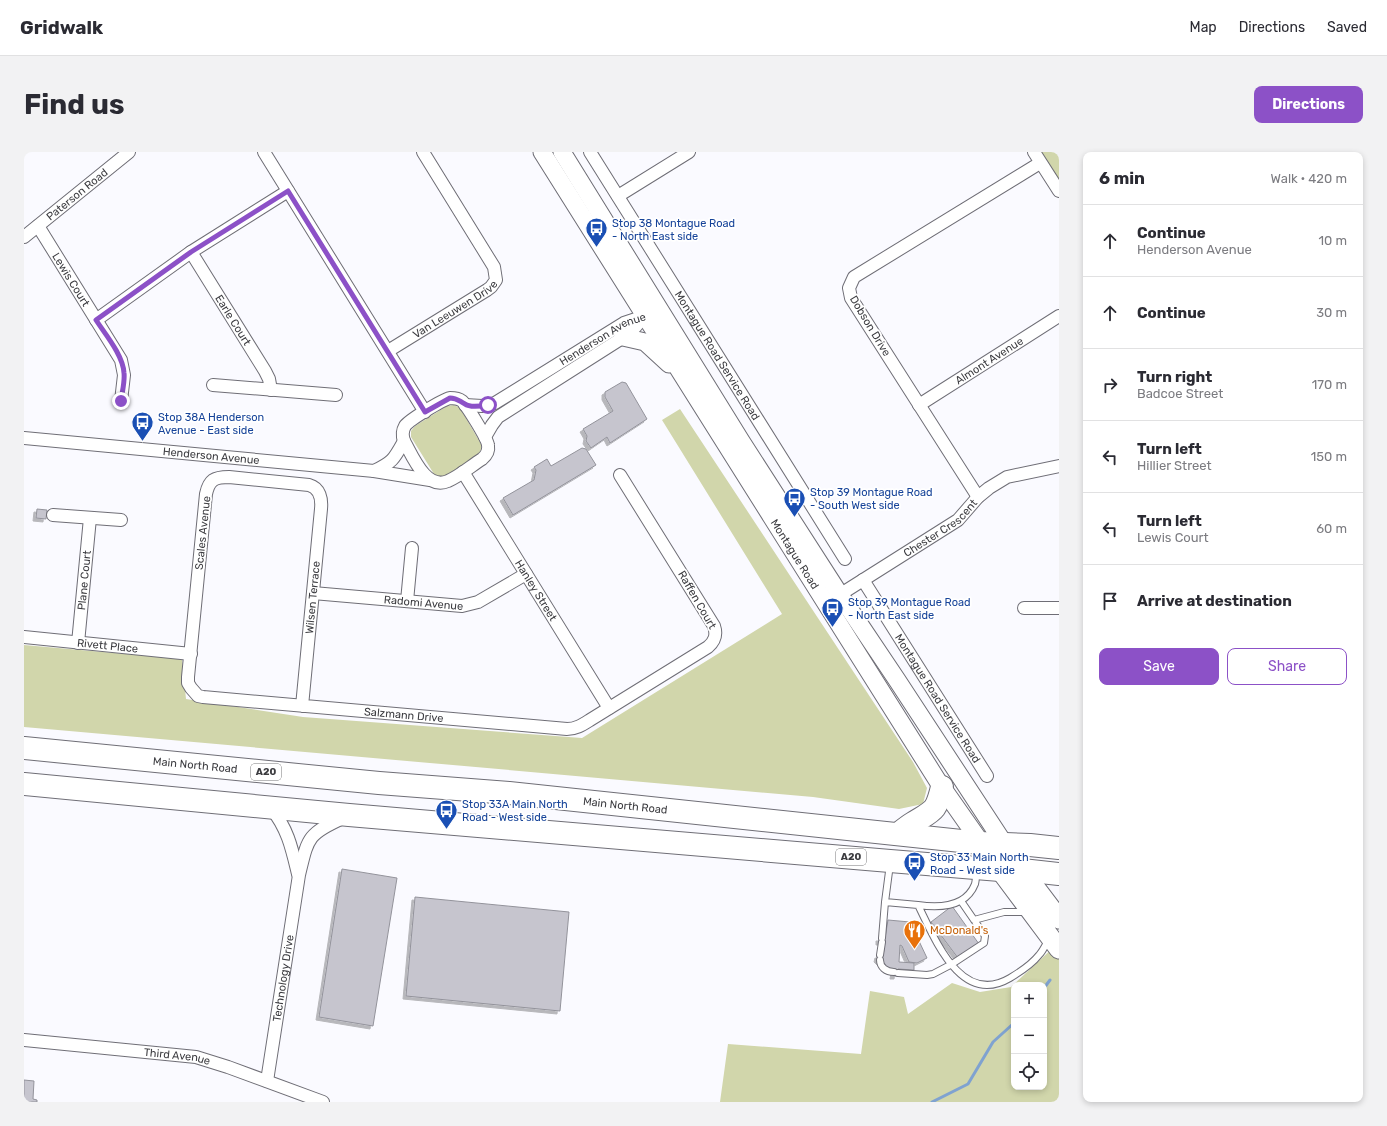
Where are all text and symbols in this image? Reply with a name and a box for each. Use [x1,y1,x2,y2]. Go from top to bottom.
text: Gridwalk [20,16,103,39]
text: Map [1190,19,1217,36]
text: Directions [1239,19,1305,36]
text: Saved [1327,19,1367,36]
button: Directions [1254,86,1363,123]
text: Find us [24,88,124,121]
street label: Paterson Road [44,166,110,223]
text: 6 min [1099,168,1145,188]
text: Walk · 420 m [1271,171,1347,186]
bus stop icon: Stop 38 Montague Road - North East side [583,216,609,249]
place label: Stop 38 Montague Road - North East side [612,217,735,243]
text: Continue [1137,224,1206,242]
icon: ahead [1099,230,1121,252]
text: 10 m [1318,233,1347,248]
text: Henderson Avenue [1137,242,1252,257]
street label: Lewis Court [50,250,93,309]
street label: Van Leeuwen Drive [410,278,500,341]
street label: Montague Road Service Road [672,288,763,422]
street label: Earle Court [213,292,254,348]
street label: Dobson Drive [847,293,893,359]
icon: ahead [1099,302,1121,324]
text: Continue [1137,304,1206,322]
text: 30 m [1316,305,1347,320]
street label: Henderson Avenue [557,310,647,368]
street label: Almont Avenue [953,334,1025,387]
text: Turn right [1137,368,1212,386]
icon: right [1099,374,1121,396]
text: 170 m [1312,377,1347,392]
text: Badcoe Street [1137,386,1223,401]
route end [112,392,130,410]
route start [479,396,497,414]
bus stop icon: Stop 38A Henderson Avenue - East side [130,410,156,443]
place label: Stop 38A Henderson Avenue - East side [158,411,264,437]
text: Turn left [1137,440,1202,458]
street label: Henderson Avenue [162,445,260,467]
icon: left [1099,446,1121,468]
text: 150 m [1311,449,1347,464]
text: Hillier Street [1137,458,1212,473]
bus stop icon: Stop 39 Montague Road - South West side [781,485,807,518]
place label: Stop 39 Montague Road - South West side [810,486,933,512]
street label: Scales Avenue [193,495,213,571]
street label: Chester Crescent [901,496,980,559]
text: Turn left [1137,512,1202,530]
street label: Montague Road [768,517,822,591]
icon: left [1099,518,1121,540]
text: 60 m [1316,521,1347,536]
text: Lewis Court [1137,530,1209,545]
street label: Plane Court [75,549,93,611]
street label: Hanley Street [512,557,560,624]
street label: Wilsen Terrace [302,560,322,635]
street label: Raffen Court [675,569,719,632]
icon: arrive [1099,590,1121,612]
text: Arrive at destination [1137,592,1292,610]
street label: Radomi Avenue [383,593,464,613]
bus stop icon: Stop 39 Montague Road - North East side [819,595,845,628]
place label: Stop 39 Montague Road - North East side [848,596,971,622]
street label: Montague Road Service Road [892,631,983,765]
street label: Rivett Place [76,636,139,655]
button: Save [1099,648,1219,685]
button: Share [1227,648,1347,685]
street label: Salzmann Drive [364,705,444,725]
street label: Main North Road [152,754,238,776]
road number: A20 [251,764,281,780]
street label: Main North Road [582,794,668,816]
bus stop icon: Stop 33A Main North Road - West side [433,797,459,830]
place label: Stop 33A Main North Road - West side [462,798,568,824]
road number: A20 [836,849,866,865]
bus stop icon: Stop 33 Main North Road - West side [902,850,928,883]
place label: Stop 33 Main North Road - West side [930,851,1029,877]
restaurant icon: McDonald's [901,917,927,950]
place label: McDonald's [930,924,989,937]
street label: Technology Drive [270,934,296,1023]
map controls [1011,982,1047,1090]
button: + [1011,982,1047,1018]
button: − [1011,1018,1047,1054]
street label: Third Avenue [143,1045,212,1068]
button: locate [1011,1054,1047,1090]

